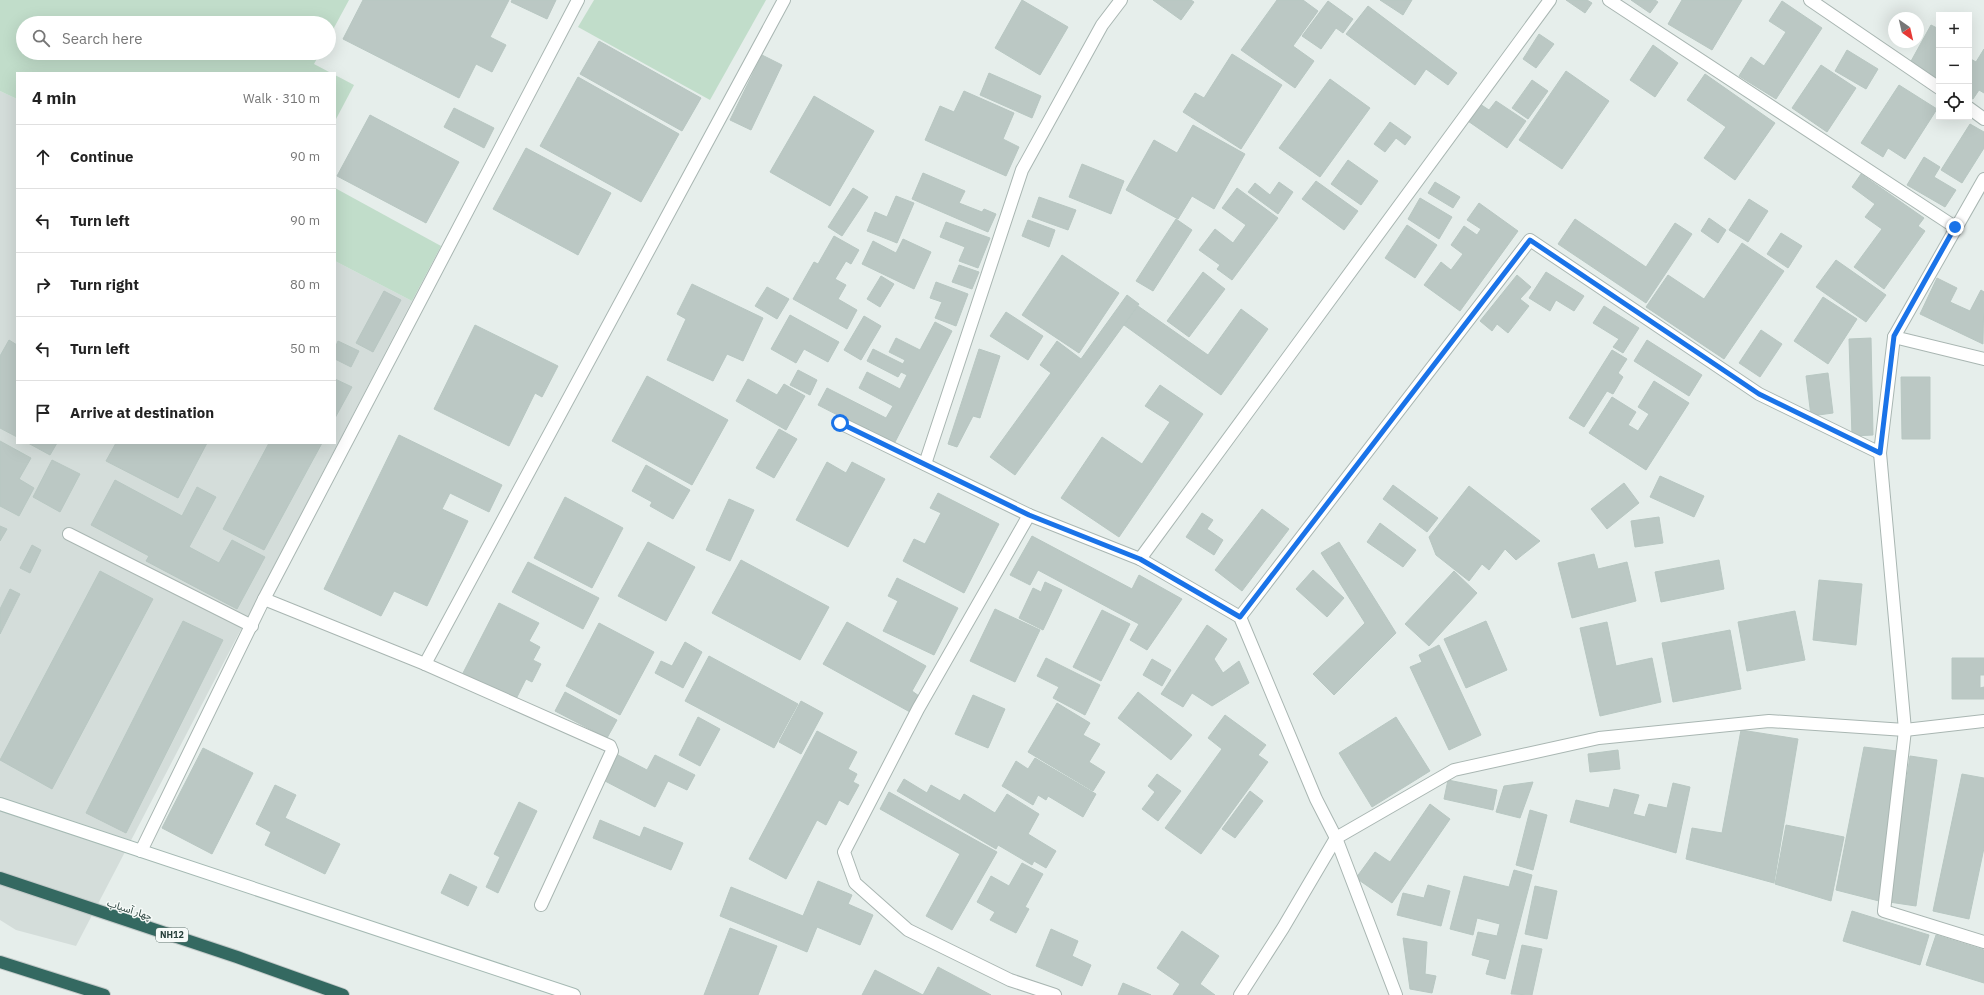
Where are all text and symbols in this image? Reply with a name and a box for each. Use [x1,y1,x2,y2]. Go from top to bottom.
north arrow [1888,12,1924,48]
map controls [1936,12,1972,120]
button: + [1936,12,1972,48]
search box [16,16,336,60]
icon: search [30,27,52,49]
text: Search here [62,29,142,48]
button: − [1936,48,1972,84]
button: locate [1936,84,1972,120]
text: 4 min [32,87,76,109]
text: Walk · 310 m [243,90,320,107]
icon: ahead [32,146,54,168]
text: Continue [70,147,134,166]
text: 90 m [290,148,320,165]
icon: left [32,210,54,232]
text: Turn left [70,211,130,230]
text: 90 m [290,212,320,229]
route end [1946,218,1964,236]
icon: right [32,274,54,296]
text: Turn right [70,275,139,294]
text: 80 m [290,276,320,293]
icon: left [32,338,54,360]
text: Turn left [70,339,130,358]
text: 50 m [290,340,320,357]
icon: arrive [32,402,54,424]
text: Arrive at destination [70,403,214,422]
route start [831,414,849,432]
street label: چهار آسیاب [106,896,154,923]
road number: NH12 [156,928,188,942]

